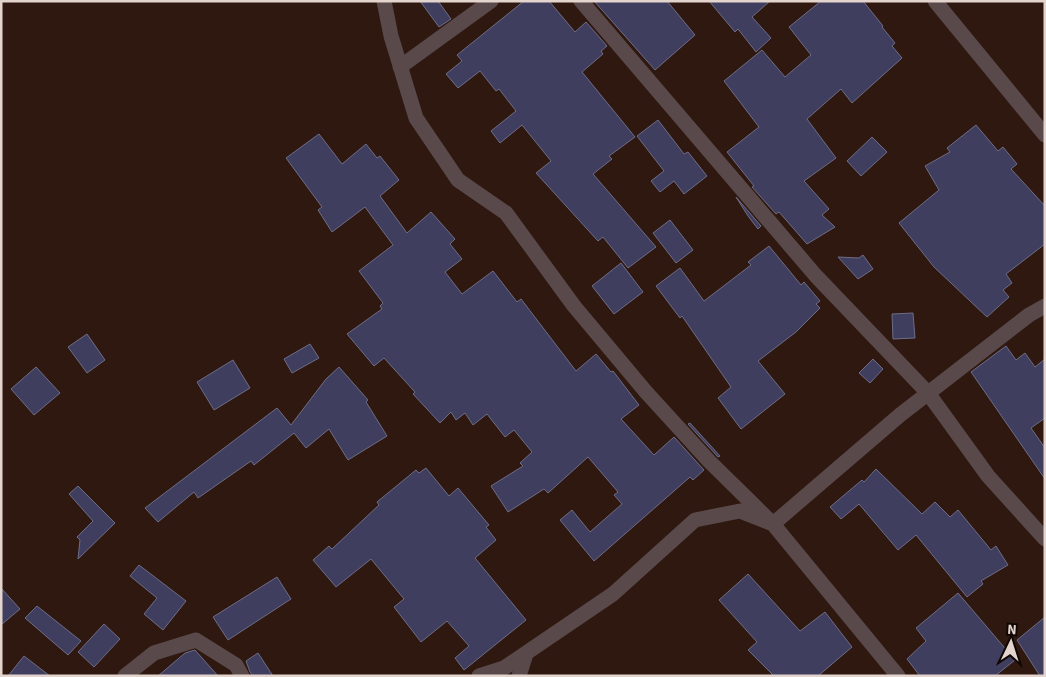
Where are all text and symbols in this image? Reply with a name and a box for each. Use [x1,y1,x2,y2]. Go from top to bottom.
north arrow [986,617,1036,667]
text: N [1006,620,1017,640]

